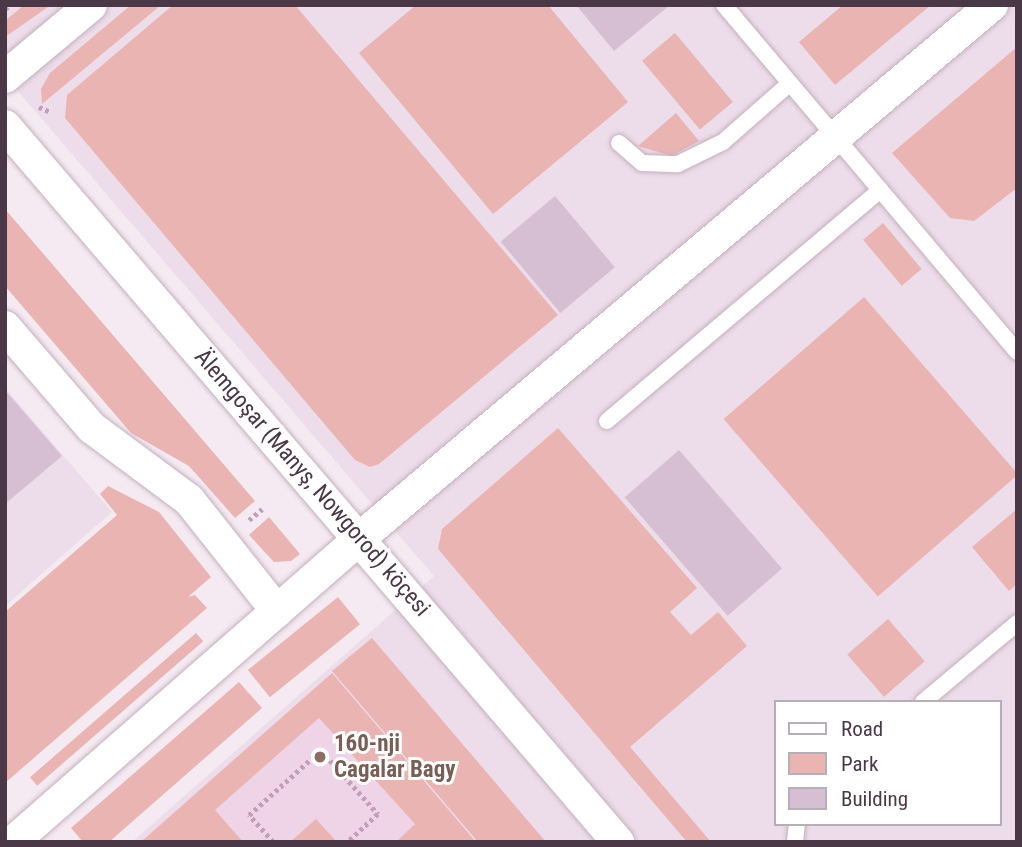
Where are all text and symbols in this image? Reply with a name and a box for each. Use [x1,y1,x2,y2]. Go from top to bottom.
street label: Älemgoşar (Manyş, Nowgorod) köçesi [188,344,436,622]
legend [774,700,1001,826]
text: Road [841,717,883,741]
place label: 160-nji Cagalar Bagy [334,730,455,784]
marker: 160-nji Cagalar Bagy [312,749,328,765]
text: Park [841,752,878,776]
text: Building [841,787,908,811]

